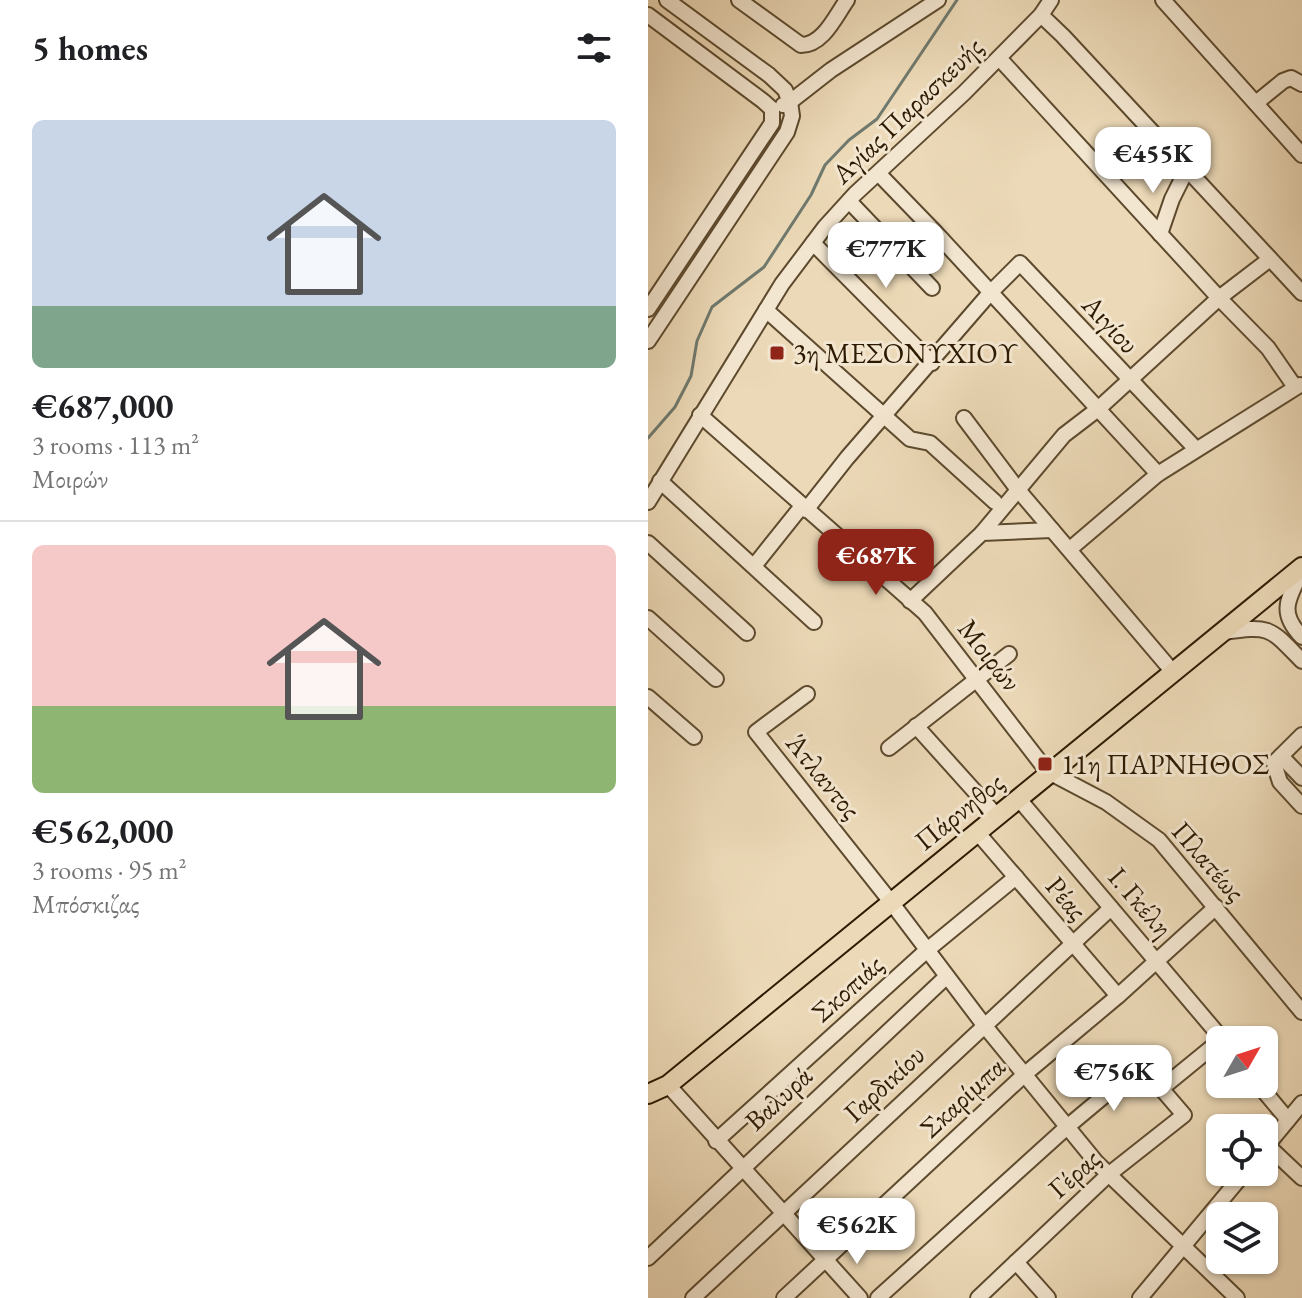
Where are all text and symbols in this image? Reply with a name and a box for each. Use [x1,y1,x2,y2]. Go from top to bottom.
text: 5 homes [32,26,148,70]
icon: filters [572,26,616,70]
street label: Αγίας Παρασκευής [823,29,990,192]
pin: €455K [1097,127,1209,195]
text: €455K [1113,136,1193,170]
icon: home [252,172,396,316]
pin: €777K [830,222,942,290]
text: €777K [846,231,926,265]
street label: Αιγίου [1074,286,1147,361]
place label: 3η ΜΕΣΟΝΥΧΙΟΥ [793,335,1019,371]
marker: 3η ΜΕΣΟΝΥΧΙΟΥ [768,344,786,362]
text: €687,000 [32,384,173,428]
text: 3 rooms · 113 m² [32,428,199,462]
text: Μοιρών [32,462,108,496]
pin: €687K [820,529,932,597]
text: €687K [836,538,916,572]
icon: home [252,597,396,741]
street label: Μοιρών [951,612,1029,698]
street label: Άτλαντος [778,725,870,826]
place label: 11η ΠΑΡΝΗΘΟΣ [1061,746,1269,782]
marker: 11η ΠΑΡΝΗΘΟΣ [1036,755,1054,773]
street label: Πάρνηθος [907,764,1011,858]
text: €562,000 [32,809,173,853]
street label: Πλατέως [1164,813,1254,909]
text: 3 rooms · 95 m² [32,853,187,887]
street label: Ι. Γκέλη [1101,859,1181,945]
street label: Ρέας [1038,868,1096,928]
text: Μπόσκιζας [32,887,139,921]
street label: Σκοπιάς [803,946,891,1030]
north arrow [1206,1026,1278,1098]
map controls [1206,1026,1278,1274]
street label: Γαρδικίου [836,1037,932,1129]
pin: €756K [1058,1045,1170,1113]
street label: Σκαρίμπα [912,1048,1012,1145]
text: €756K [1074,1054,1154,1088]
street label: Βαλυρά [737,1058,819,1138]
button: locate [1206,1114,1278,1186]
street label: Γέρας [1040,1140,1108,1206]
pin: €562K [801,1198,913,1266]
button: layers [1206,1202,1278,1274]
text: €562K [817,1207,897,1241]

